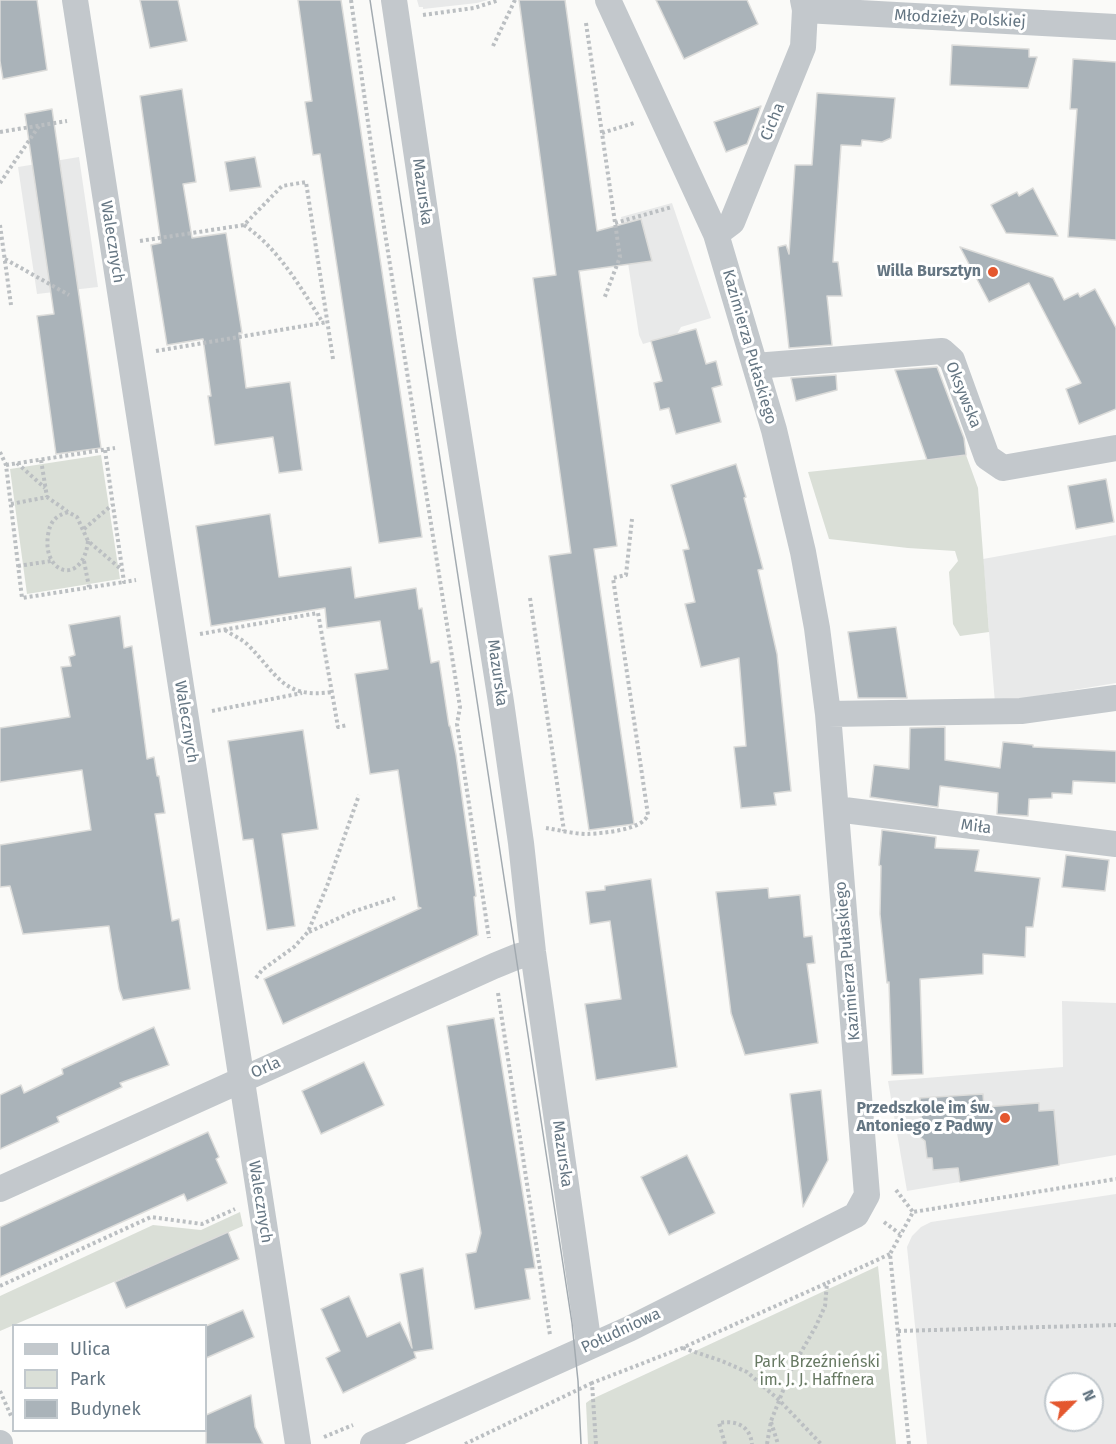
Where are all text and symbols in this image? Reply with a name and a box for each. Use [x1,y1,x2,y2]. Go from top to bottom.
street label: Młodzieży Polskiej [894,6,1026,32]
street label: Cicha [757,100,789,144]
street label: Mazurska [408,157,436,227]
street label: Walecznych [96,199,128,285]
place label: Willa Bursztyn [877,262,981,282]
marker: Willa Bursztyn [986,265,1000,279]
street label: Kazimierza Pułaskiego [718,267,780,427]
street label: Oksywska [941,359,985,431]
street label: Mazurska [483,638,511,708]
street label: Walecznych [170,679,202,765]
street label: Miła [960,816,992,838]
street label: Kazimierza Pułaskiego [831,880,865,1042]
street label: Orla [248,1053,284,1083]
place label: Przedszkole im św. Antoniego z Padwy [856,1099,993,1137]
marker: Przedszkole im św. Antoniego z Padwy [998,1111,1012,1125]
street label: Mazurska [548,1119,576,1189]
street label: Walecznych [244,1159,276,1245]
street label: Południowa [578,1304,664,1358]
legend [12,1324,207,1432]
text: Ulica [70,1338,110,1360]
park label: Park Brzeźnieński im. J. J. Haffnera [754,1353,880,1391]
text: Park [70,1368,105,1390]
north arrow [1044,1372,1104,1432]
text: N [1078,1387,1100,1404]
text: Budynek [70,1398,141,1420]

